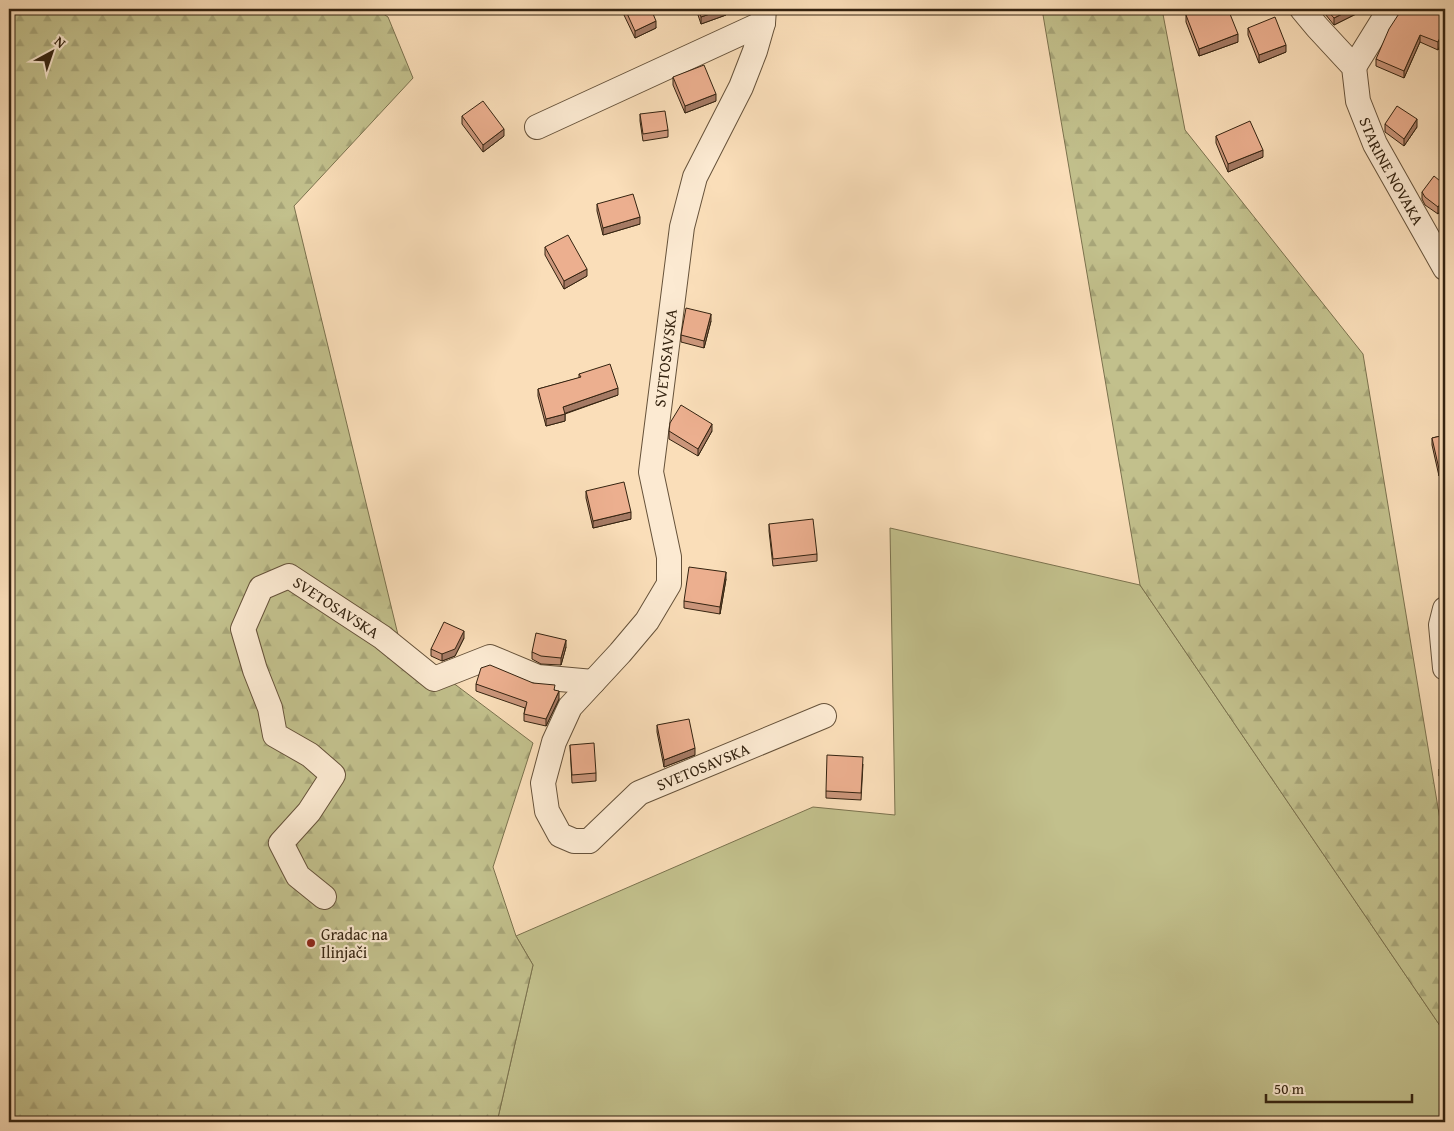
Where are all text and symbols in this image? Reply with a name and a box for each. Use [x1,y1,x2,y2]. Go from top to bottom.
north arrow [28,28,78,78]
text: N [50,31,71,53]
street label: STARINE NOVAKA [1354,114,1430,230]
street label: SVETOSAVSKA [647,307,683,408]
street label: SVETOSAVSKA [288,570,384,644]
street label: SVETOSAVSKA [653,736,753,797]
place label: Gradac na Ilinjači [321,922,388,964]
marker: Gradac na Ilinjači [305,937,317,949]
scale bar [1266,1071,1413,1103]
text: 50 m [1274,1078,1305,1099]

